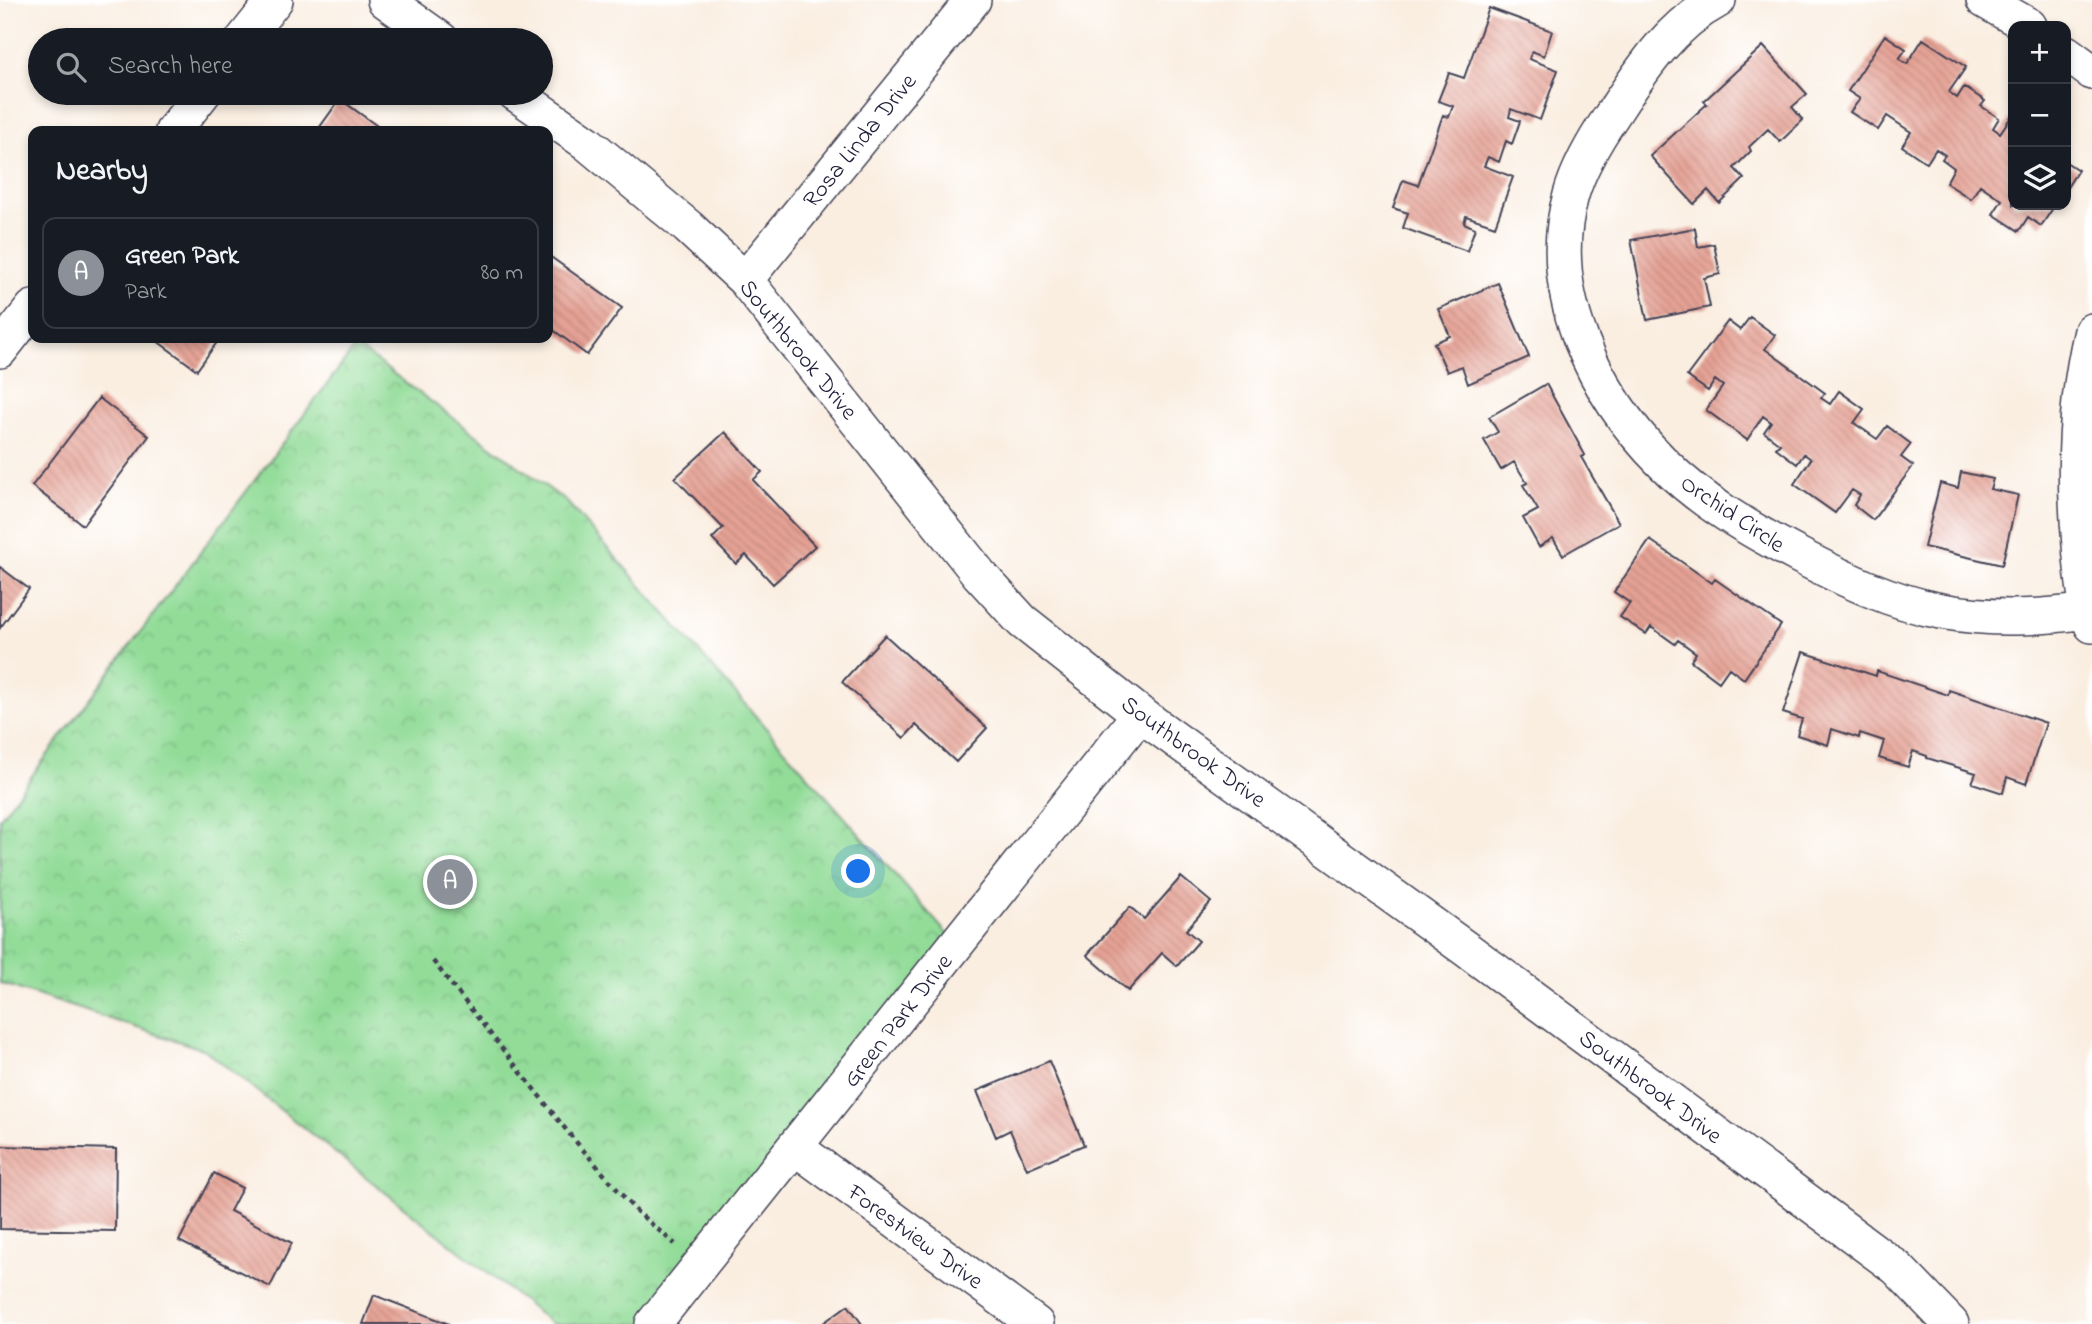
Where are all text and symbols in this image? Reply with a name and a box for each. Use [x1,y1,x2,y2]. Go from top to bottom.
map controls [2008,21,2071,210]
button: + [2008,21,2071,84]
search box [28,28,553,105]
icon: search [52,48,90,86]
text: Search here [108,48,233,86]
street label: Rosa Linda Drive [796,66,926,217]
button: − [2008,84,2071,147]
button: layers [2008,147,2071,210]
text: Nearby [56,150,148,194]
text: Green Park [125,238,239,276]
text: A [74,257,88,290]
text: 80 m [481,257,523,290]
street label: Southbrook Drive [729,273,865,429]
text: Park [125,276,167,309]
street label: Orchid Circle [1672,467,1791,563]
street label: Southbrook Drive [1113,688,1273,818]
your location [841,854,875,888]
pin: A [427,856,473,908]
street label: Green Park Drive [836,947,963,1096]
street label: Southbrook Drive [1570,1022,1729,1154]
street label: Forestview Drive [838,1176,990,1300]

